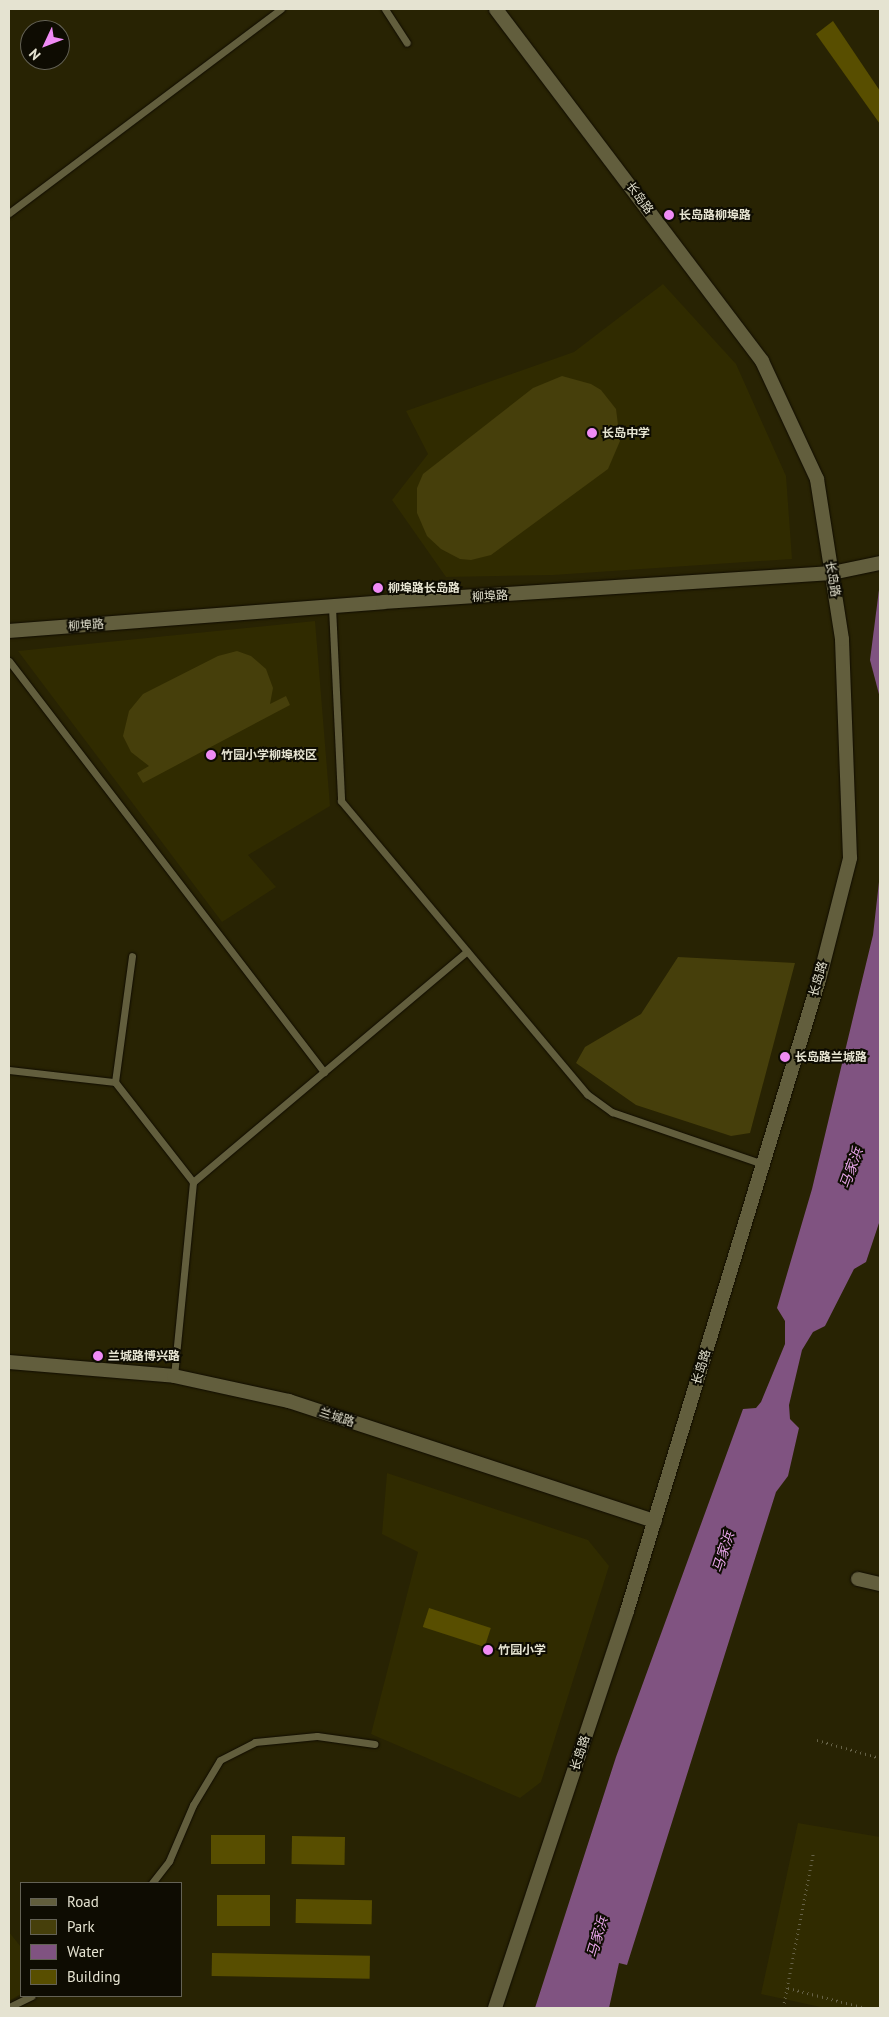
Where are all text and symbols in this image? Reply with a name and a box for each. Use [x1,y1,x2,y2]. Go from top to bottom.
north arrow [20,20,70,70]
text: N [25,45,44,64]
street label: 长岛路 [623,179,657,217]
place label: 长岛路柳埠路 [679,208,751,222]
marker: 长岛路柳埠路 [663,209,675,221]
place label: 长岛中学 [602,426,650,440]
marker: 长岛中学 [586,427,598,439]
street label: 长岛路 [823,560,843,598]
place label: 柳埠路长岛路 [388,581,460,595]
marker: 柳埠路长岛路 [372,582,384,594]
street label: 柳埠路 [472,588,508,604]
street label: 柳埠路 [68,617,104,633]
place label: 竹园小学柳埠校区 [221,748,317,762]
marker: 竹园小学柳埠校区 [205,749,217,761]
street label: 长岛路 [806,960,830,998]
place label: 长岛路兰城路 [795,1050,867,1064]
marker: 长岛路兰城路 [779,1051,791,1063]
water label: 马家浜 [836,1145,866,1191]
street label: 长岛路 [689,1348,713,1386]
place label: 兰城路博兴路 [108,1349,180,1363]
marker: 兰城路博兴路 [92,1350,104,1362]
street label: 兰城路 [318,1405,356,1429]
water label: 马家浜 [709,1529,737,1575]
place label: 竹园小学 [498,1643,546,1657]
marker: 竹园小学 [482,1644,494,1656]
street label: 长岛路 [568,1734,592,1772]
legend [20,1882,182,1997]
text: Road [67,1892,99,1911]
water label: 马家浜 [583,1914,611,1960]
text: Park [67,1917,95,1936]
text: Water [67,1942,104,1961]
text: Building [67,1967,121,1986]

